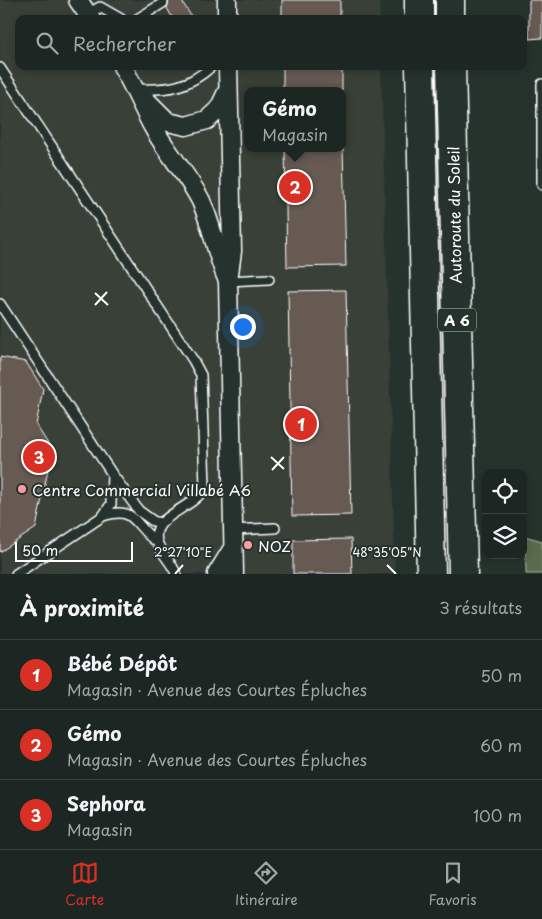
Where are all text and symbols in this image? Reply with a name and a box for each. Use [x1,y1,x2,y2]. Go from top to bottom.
search box [15,15,527,70]
icon: search [33,29,61,57]
text: Rechercher [73,29,176,57]
popup [244,87,346,152]
text: Gémo [262,94,317,122]
text: Magasin [262,122,328,146]
street label: Autoroute du Soleil [441,146,467,284]
pin: 2 [279,168,311,206]
road number: A 6 [438,308,476,332]
your location [230,314,256,340]
pin: 1 [285,405,317,443]
pin: 3 [23,438,55,476]
map controls [482,469,527,559]
button: locate [482,469,527,514]
place label: Centre Commercial Villabé A6 [32,478,251,501]
marker: Centre Commercial Villabé A6 [16,483,28,495]
button: layers [482,514,527,559]
place label: NOZ [258,534,291,557]
scale bar [15,539,132,562]
marker: NOZ [242,539,254,551]
text: 50 m [22,540,58,561]
text: 2°27'10"E [154,543,212,561]
text: 48°35'05"N [352,543,422,561]
text: À proximité [20,591,144,623]
text: 3 résultats [439,595,522,619]
text: Bébé Dépôt [67,649,177,677]
text: 1 [32,663,40,687]
text: 50 m [481,663,522,687]
text: Magasin · Avenue des Courtes Épluches [67,677,367,701]
text: Gémo [67,719,121,747]
text: 2 [30,733,42,757]
text: 60 m [480,733,522,757]
text: Magasin · Avenue des Courtes Épluches [67,747,367,771]
text: Sephora [67,789,146,817]
text: 3 [31,803,41,827]
text: 100 m [473,803,522,827]
text: Magasin [67,817,133,841]
tab: Carte [65,859,104,910]
tab: Itinéraire [235,859,298,910]
tab: Favoris [429,859,477,910]

